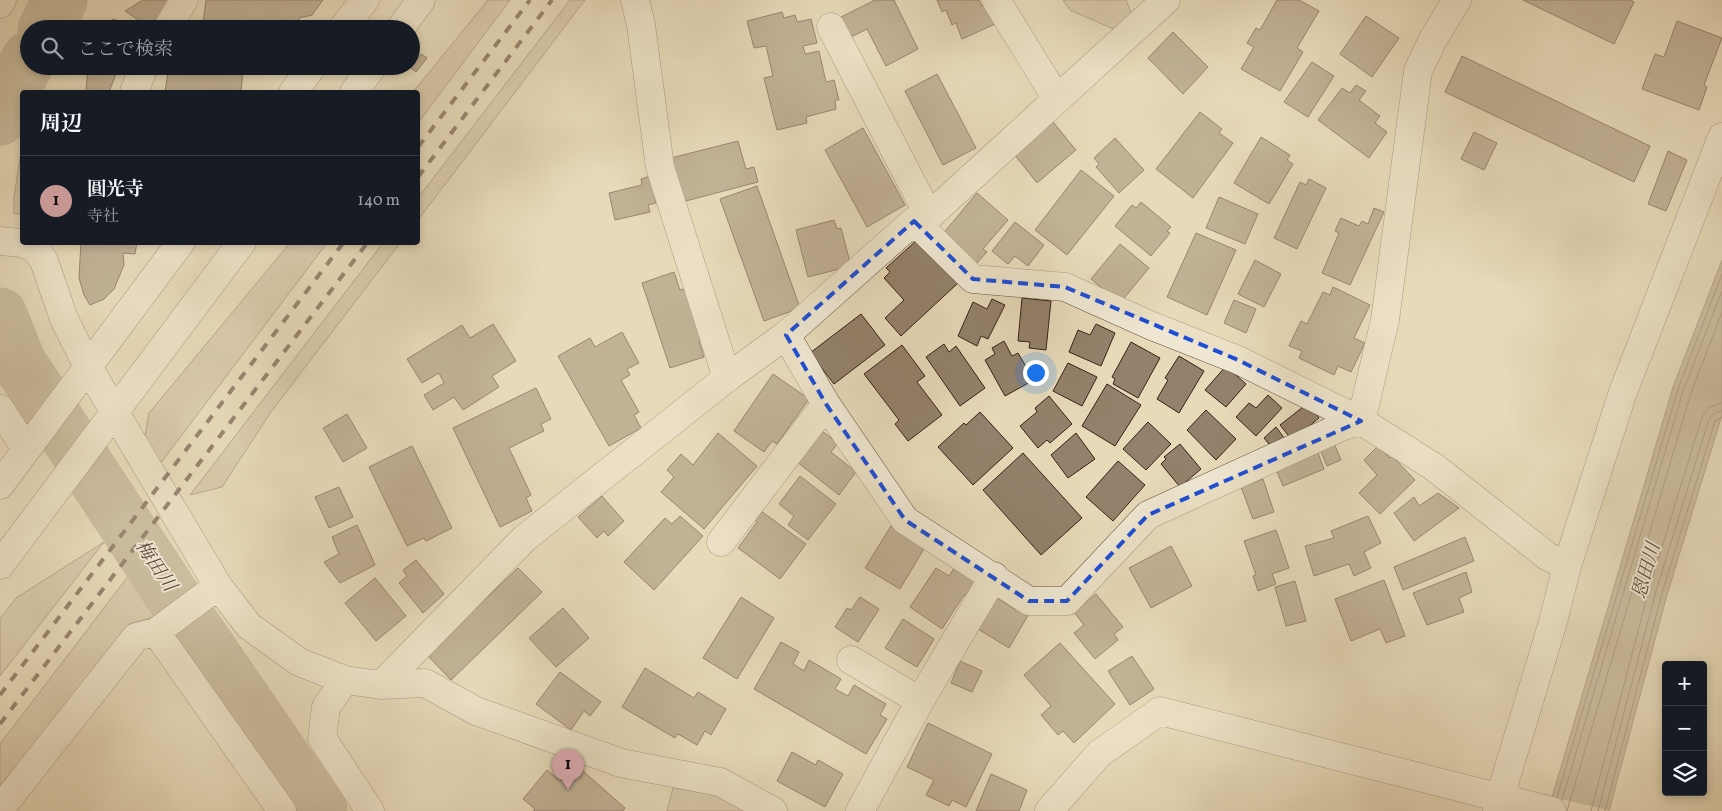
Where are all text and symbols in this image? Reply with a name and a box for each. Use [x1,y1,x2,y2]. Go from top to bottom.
search box [20,20,420,75]
icon: search [38,34,66,62]
text: ここで検索 [78,37,173,63]
text: 周辺 [40,110,82,139]
text: 圓光寺 [87,177,144,203]
text: 1 [53,190,59,212]
text: 140 m [358,190,400,212]
text: 寺社 [87,206,119,228]
your location [1023,360,1049,386]
water label: 梅田川 [128,535,183,599]
water label: 恩田川 [1627,538,1668,602]
map controls [1662,661,1707,796]
button: + [1662,661,1707,706]
button: − [1662,706,1707,751]
pin: 1 [552,749,584,790]
button: layers [1662,751,1707,796]

